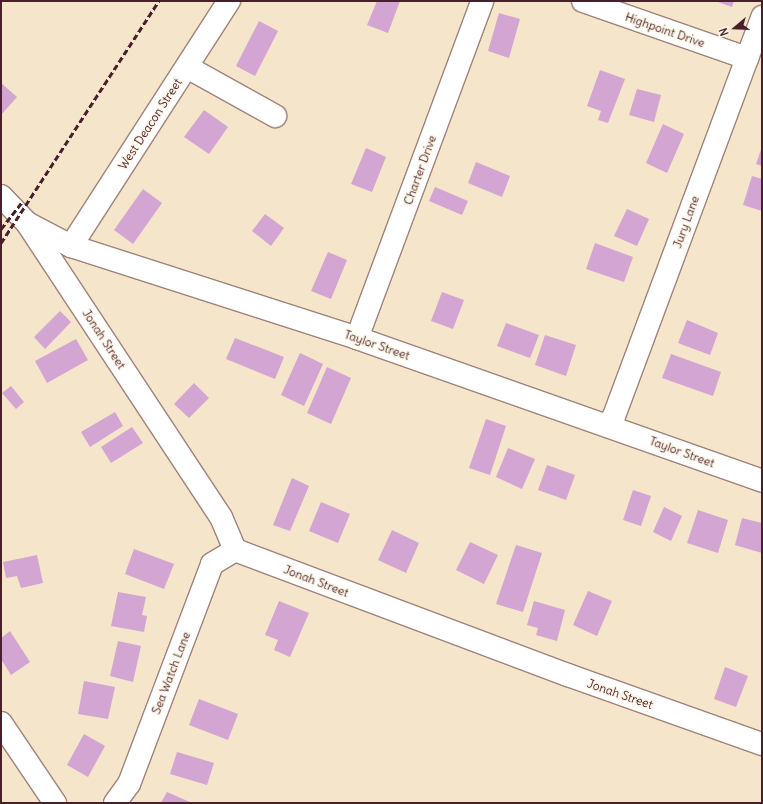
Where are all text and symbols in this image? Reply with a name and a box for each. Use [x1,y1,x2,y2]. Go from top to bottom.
north arrow [715,8,755,48]
street label: Highpoint Drive [623,10,707,50]
text: N [716,26,732,38]
street label: West Deacon Street [115,76,185,172]
street label: Charter Drive [401,133,439,207]
street label: Jury Lane [670,194,702,250]
street label: Jonah Street [79,306,129,372]
street label: Taylor Street [342,327,412,363]
street label: Taylor Street [647,434,717,470]
street label: Jonah Street [281,562,351,600]
street label: Sea Watch Lane [149,630,193,716]
street label: Jonah Street [585,676,655,712]

